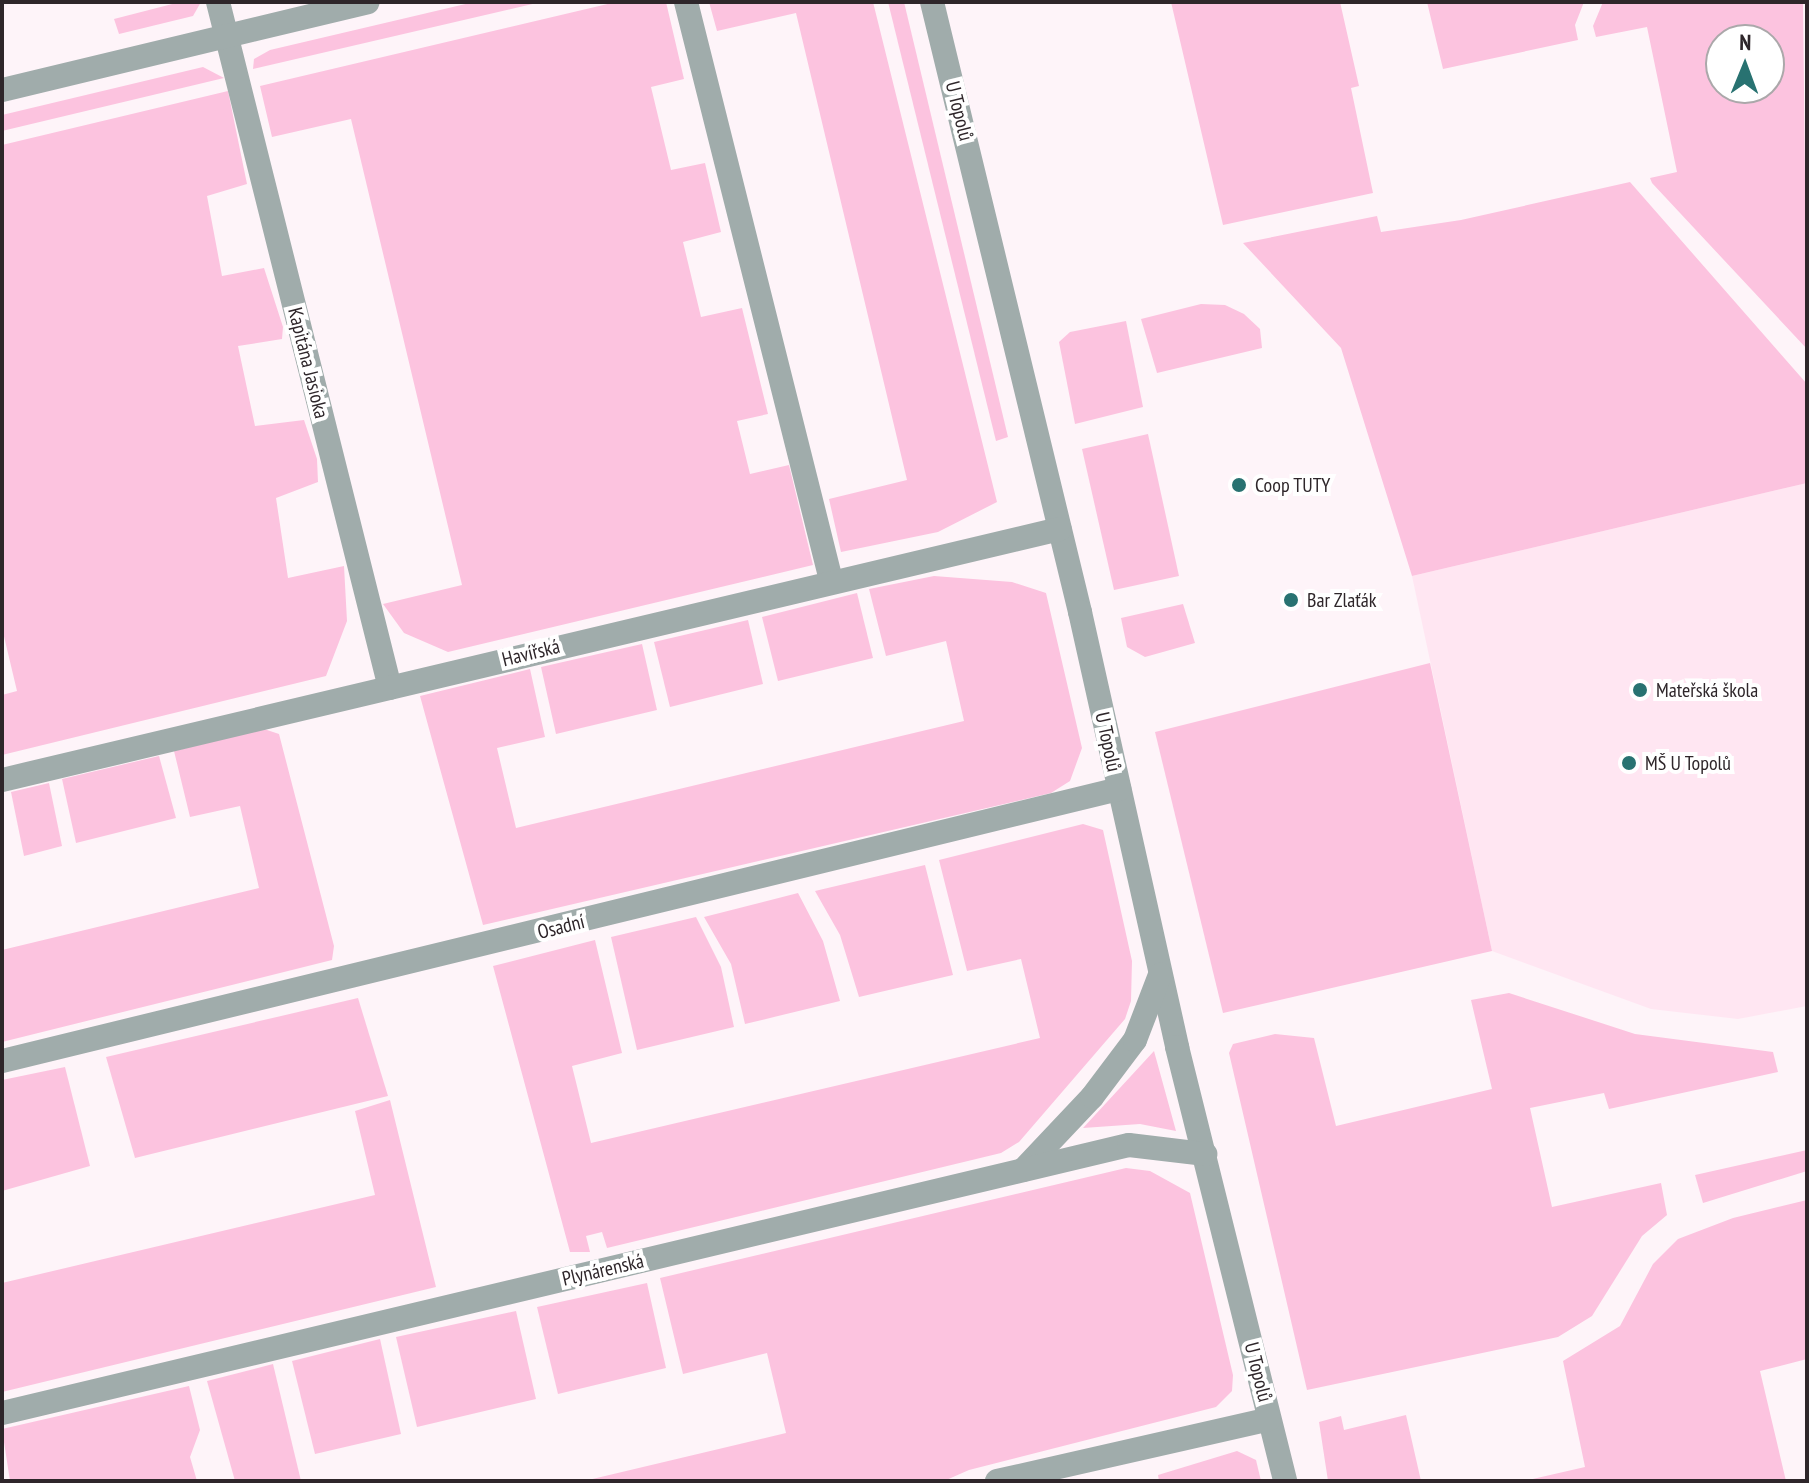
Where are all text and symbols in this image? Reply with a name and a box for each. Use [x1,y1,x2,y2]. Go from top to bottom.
north arrow [1705,24,1785,104]
text: N [1739,28,1752,56]
street label: U Topolů [940,79,978,143]
street label: Kapitána Jasioka [283,305,333,421]
place label: Coop TUTY [1255,473,1331,497]
marker: Coop TUTY [1230,476,1248,494]
place label: Bar Zlaťák [1307,588,1377,612]
marker: Bar Zlaťák [1282,591,1300,609]
street label: Havířská [500,634,562,672]
place label: Mateřská škola [1656,678,1758,702]
marker: Mateřská škola [1631,681,1649,699]
street label: U Topolů [1090,710,1126,774]
place label: MŠ U Topolů [1645,751,1731,775]
marker: MŠ U Topolů [1620,754,1638,772]
street label: Osadní [535,910,587,944]
street label: Plynárenská [560,1249,646,1291]
street label: U Topolů [1239,1340,1277,1404]

